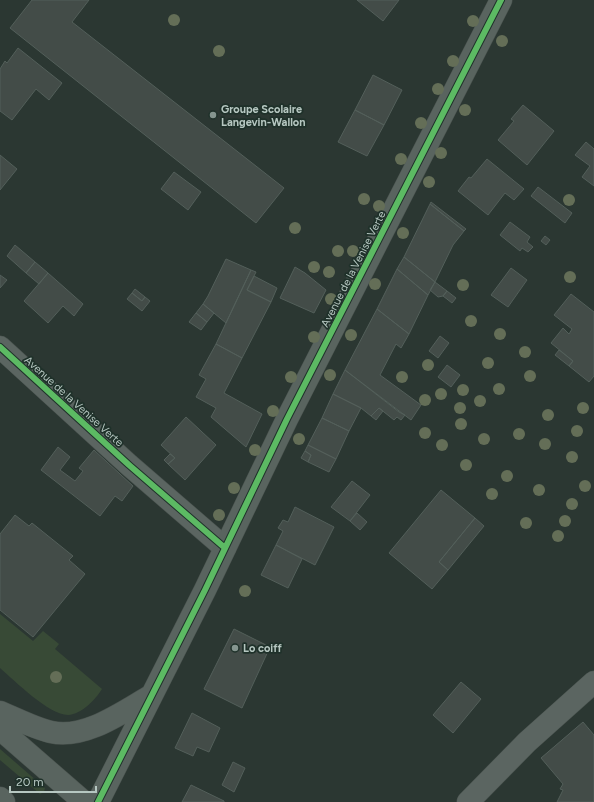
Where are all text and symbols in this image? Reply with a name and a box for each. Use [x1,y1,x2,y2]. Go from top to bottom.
place label: Groupe Scolaire Langevin-Wallon [221,103,306,129]
marker: Groupe Scolaire Langevin-Wallon [208,110,218,120]
street label: Avenue de la Venise Verte [318,209,388,329]
street label: Avenue de la Venise Verte [22,354,126,449]
place label: Lo coiff [243,642,283,655]
marker: Lo coiff [230,643,240,653]
scale bar [10,768,96,794]
text: 20 m [16,775,44,789]

